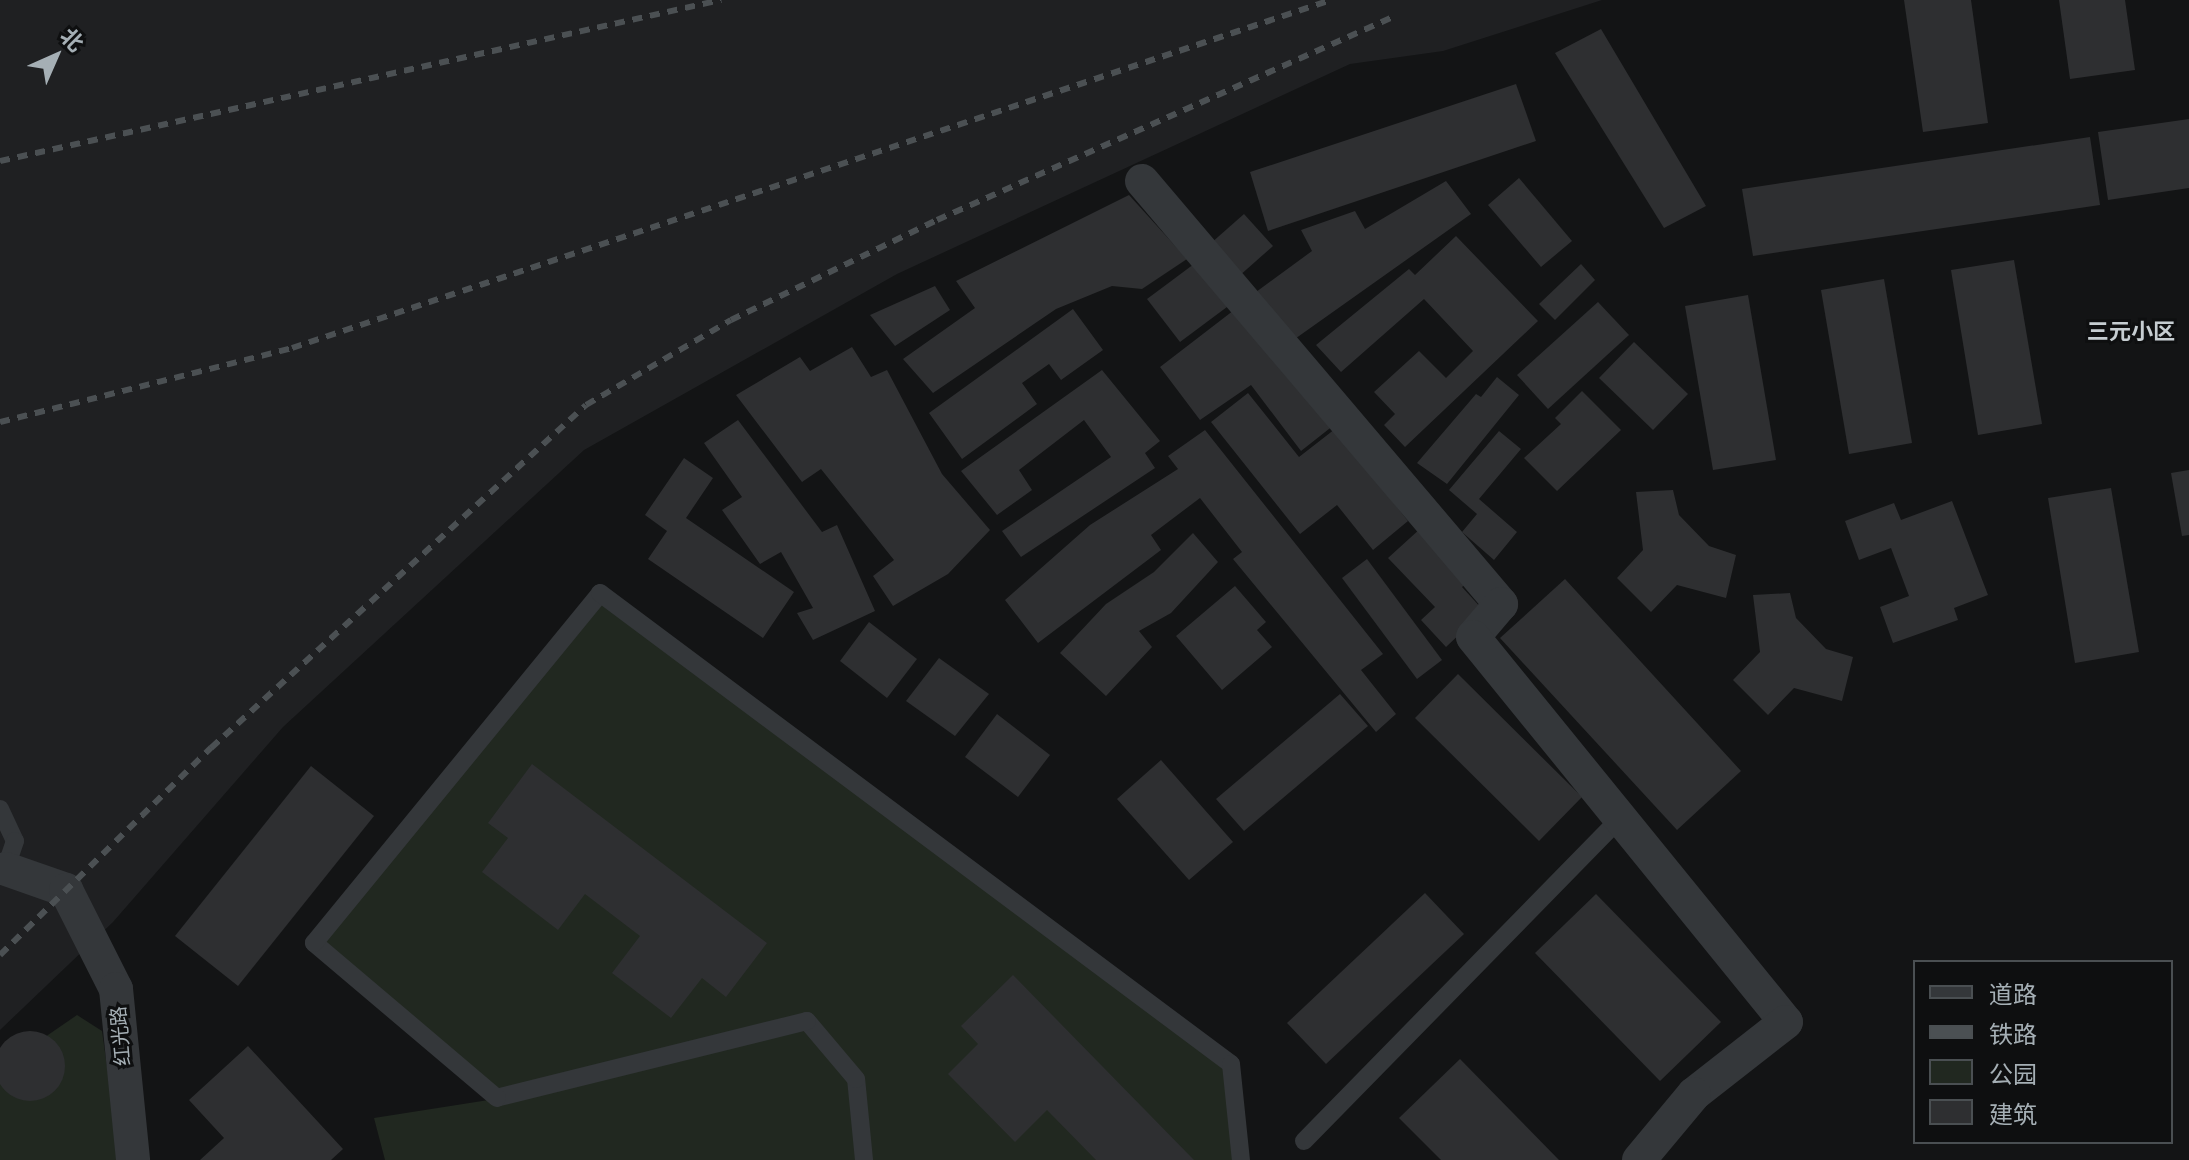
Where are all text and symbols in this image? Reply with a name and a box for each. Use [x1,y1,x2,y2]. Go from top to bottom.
north arrow [16,16,96,96]
text: 北 [56,22,90,56]
district label: 三元小区 [2087,318,2175,344]
legend [1913,960,2173,1144]
text: 道路 [1989,979,2037,1008]
street label: 红光路 [105,1005,135,1067]
text: 铁路 [1989,1019,2037,1048]
text: 公园 [1989,1059,2037,1088]
text: 建筑 [1989,1099,2037,1128]

